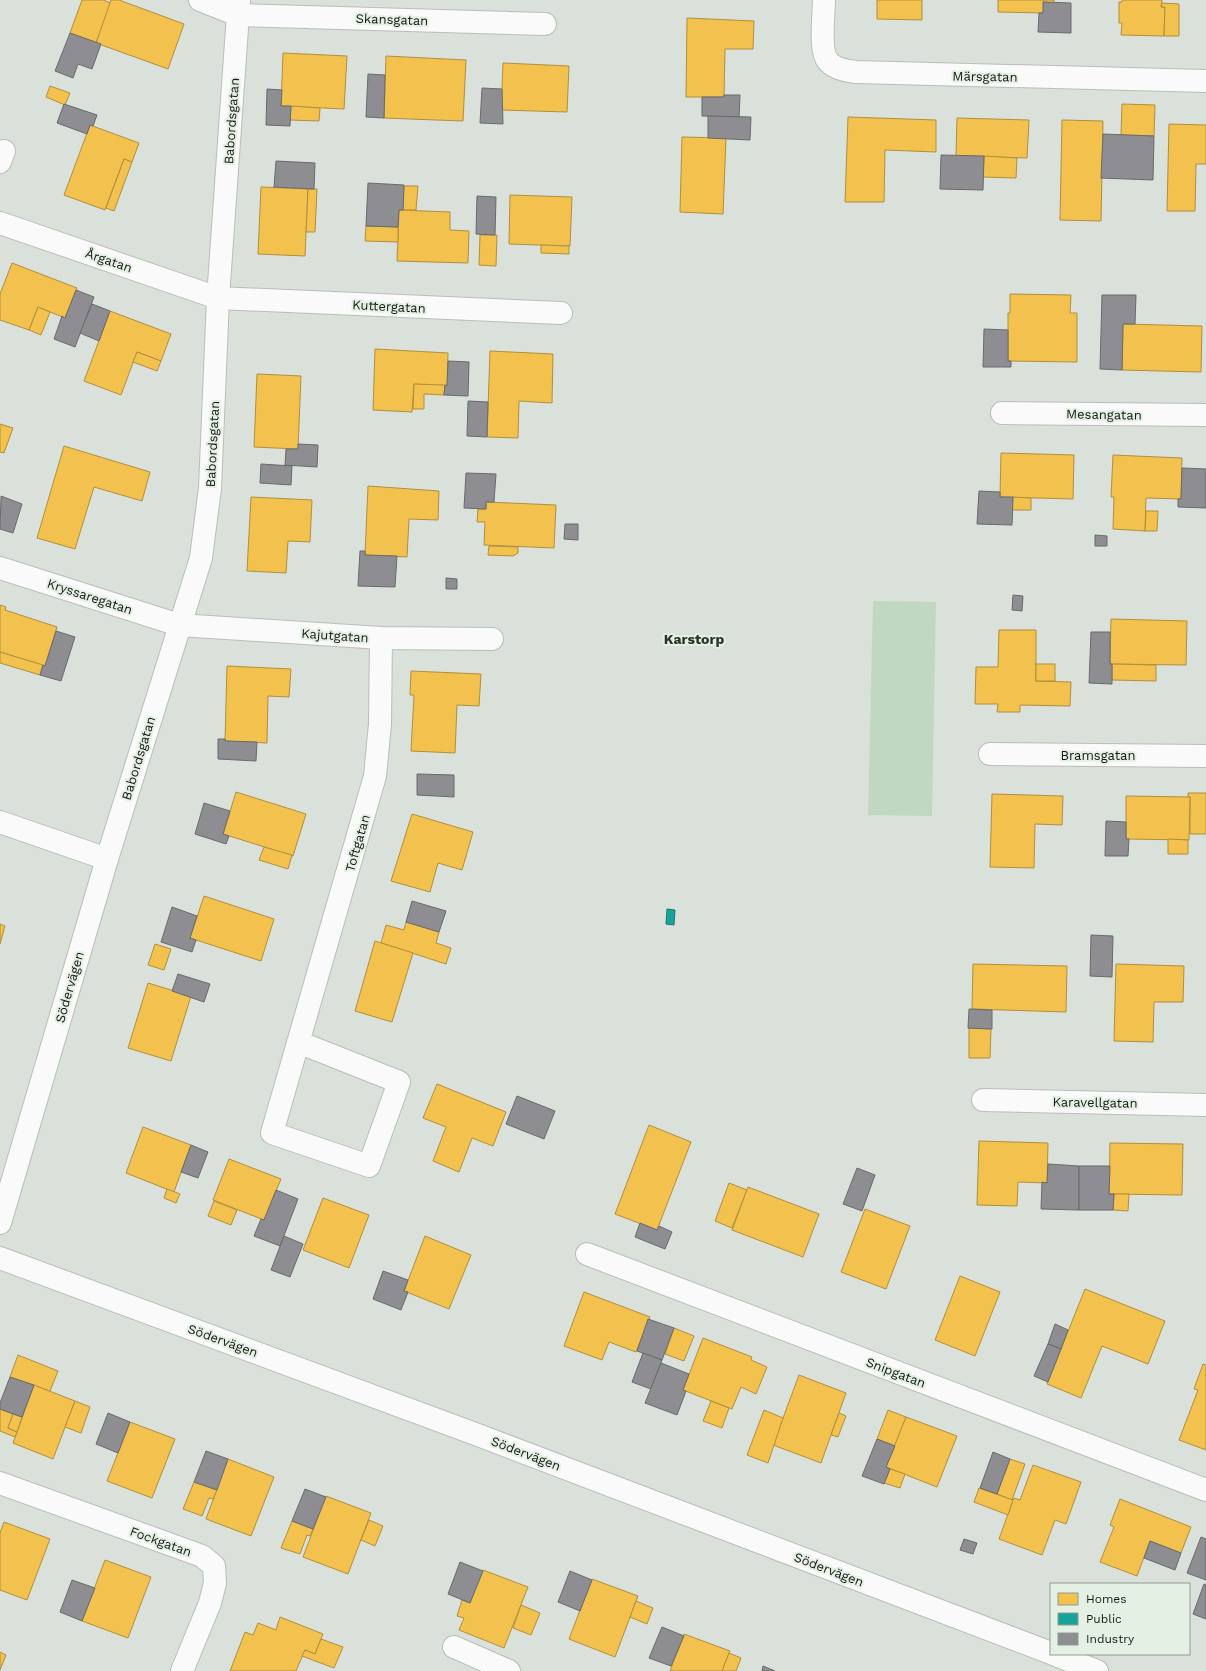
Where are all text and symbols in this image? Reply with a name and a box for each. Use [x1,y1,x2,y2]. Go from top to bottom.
street label: Skansgatan [355,11,429,28]
street label: Märsgatan [952,68,1018,85]
street label: Babordsgatan [221,77,242,165]
street label: Årgatan [83,245,134,275]
street label: Kuttergatan [352,297,426,316]
street label: Babordsgatan [203,400,222,488]
street label: Mesangatan [1066,406,1142,423]
street label: Kryssaregatan [45,576,134,617]
street label: Kajutgatan [301,626,369,645]
district label: Karstorp [664,631,724,647]
street label: Babordsgatan [119,714,158,802]
street label: Bramsgatan [1060,748,1136,763]
street label: Toftgatan [342,813,373,874]
street label: Södervägen [52,950,87,1025]
street label: Karavellgatan [1052,1094,1138,1111]
street label: Södervägen [186,1321,260,1360]
street label: Snipgatan [864,1354,928,1391]
street label: Södervägen [489,1433,563,1474]
street label: Fockgatan [128,1523,194,1560]
street label: Södervägen [792,1549,866,1590]
legend [1050,1583,1190,1655]
text: Homes [1086,1592,1127,1606]
text: Public [1086,1612,1122,1626]
text: Industry [1086,1632,1135,1646]

